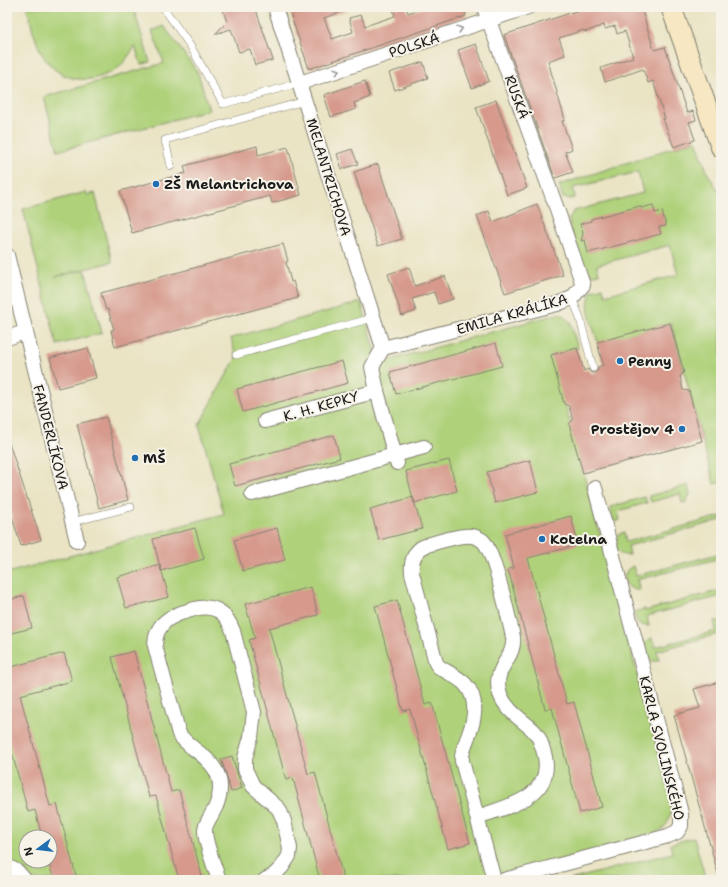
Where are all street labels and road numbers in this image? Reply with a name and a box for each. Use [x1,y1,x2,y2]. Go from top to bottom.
street label: POLSKÁ [386,28,442,62]
street label: RUSKÁ [501,72,533,122]
street label: MELANTRICHOVA [303,116,355,238]
street label: EMILA KRÁLÍKA [454,290,570,338]
street label: FANDERLÍKOVA [29,383,73,491]
street label: K. H. KEPKY [281,387,361,425]
street label: KARLA SVOLINSKÉHO [635,674,689,822]

